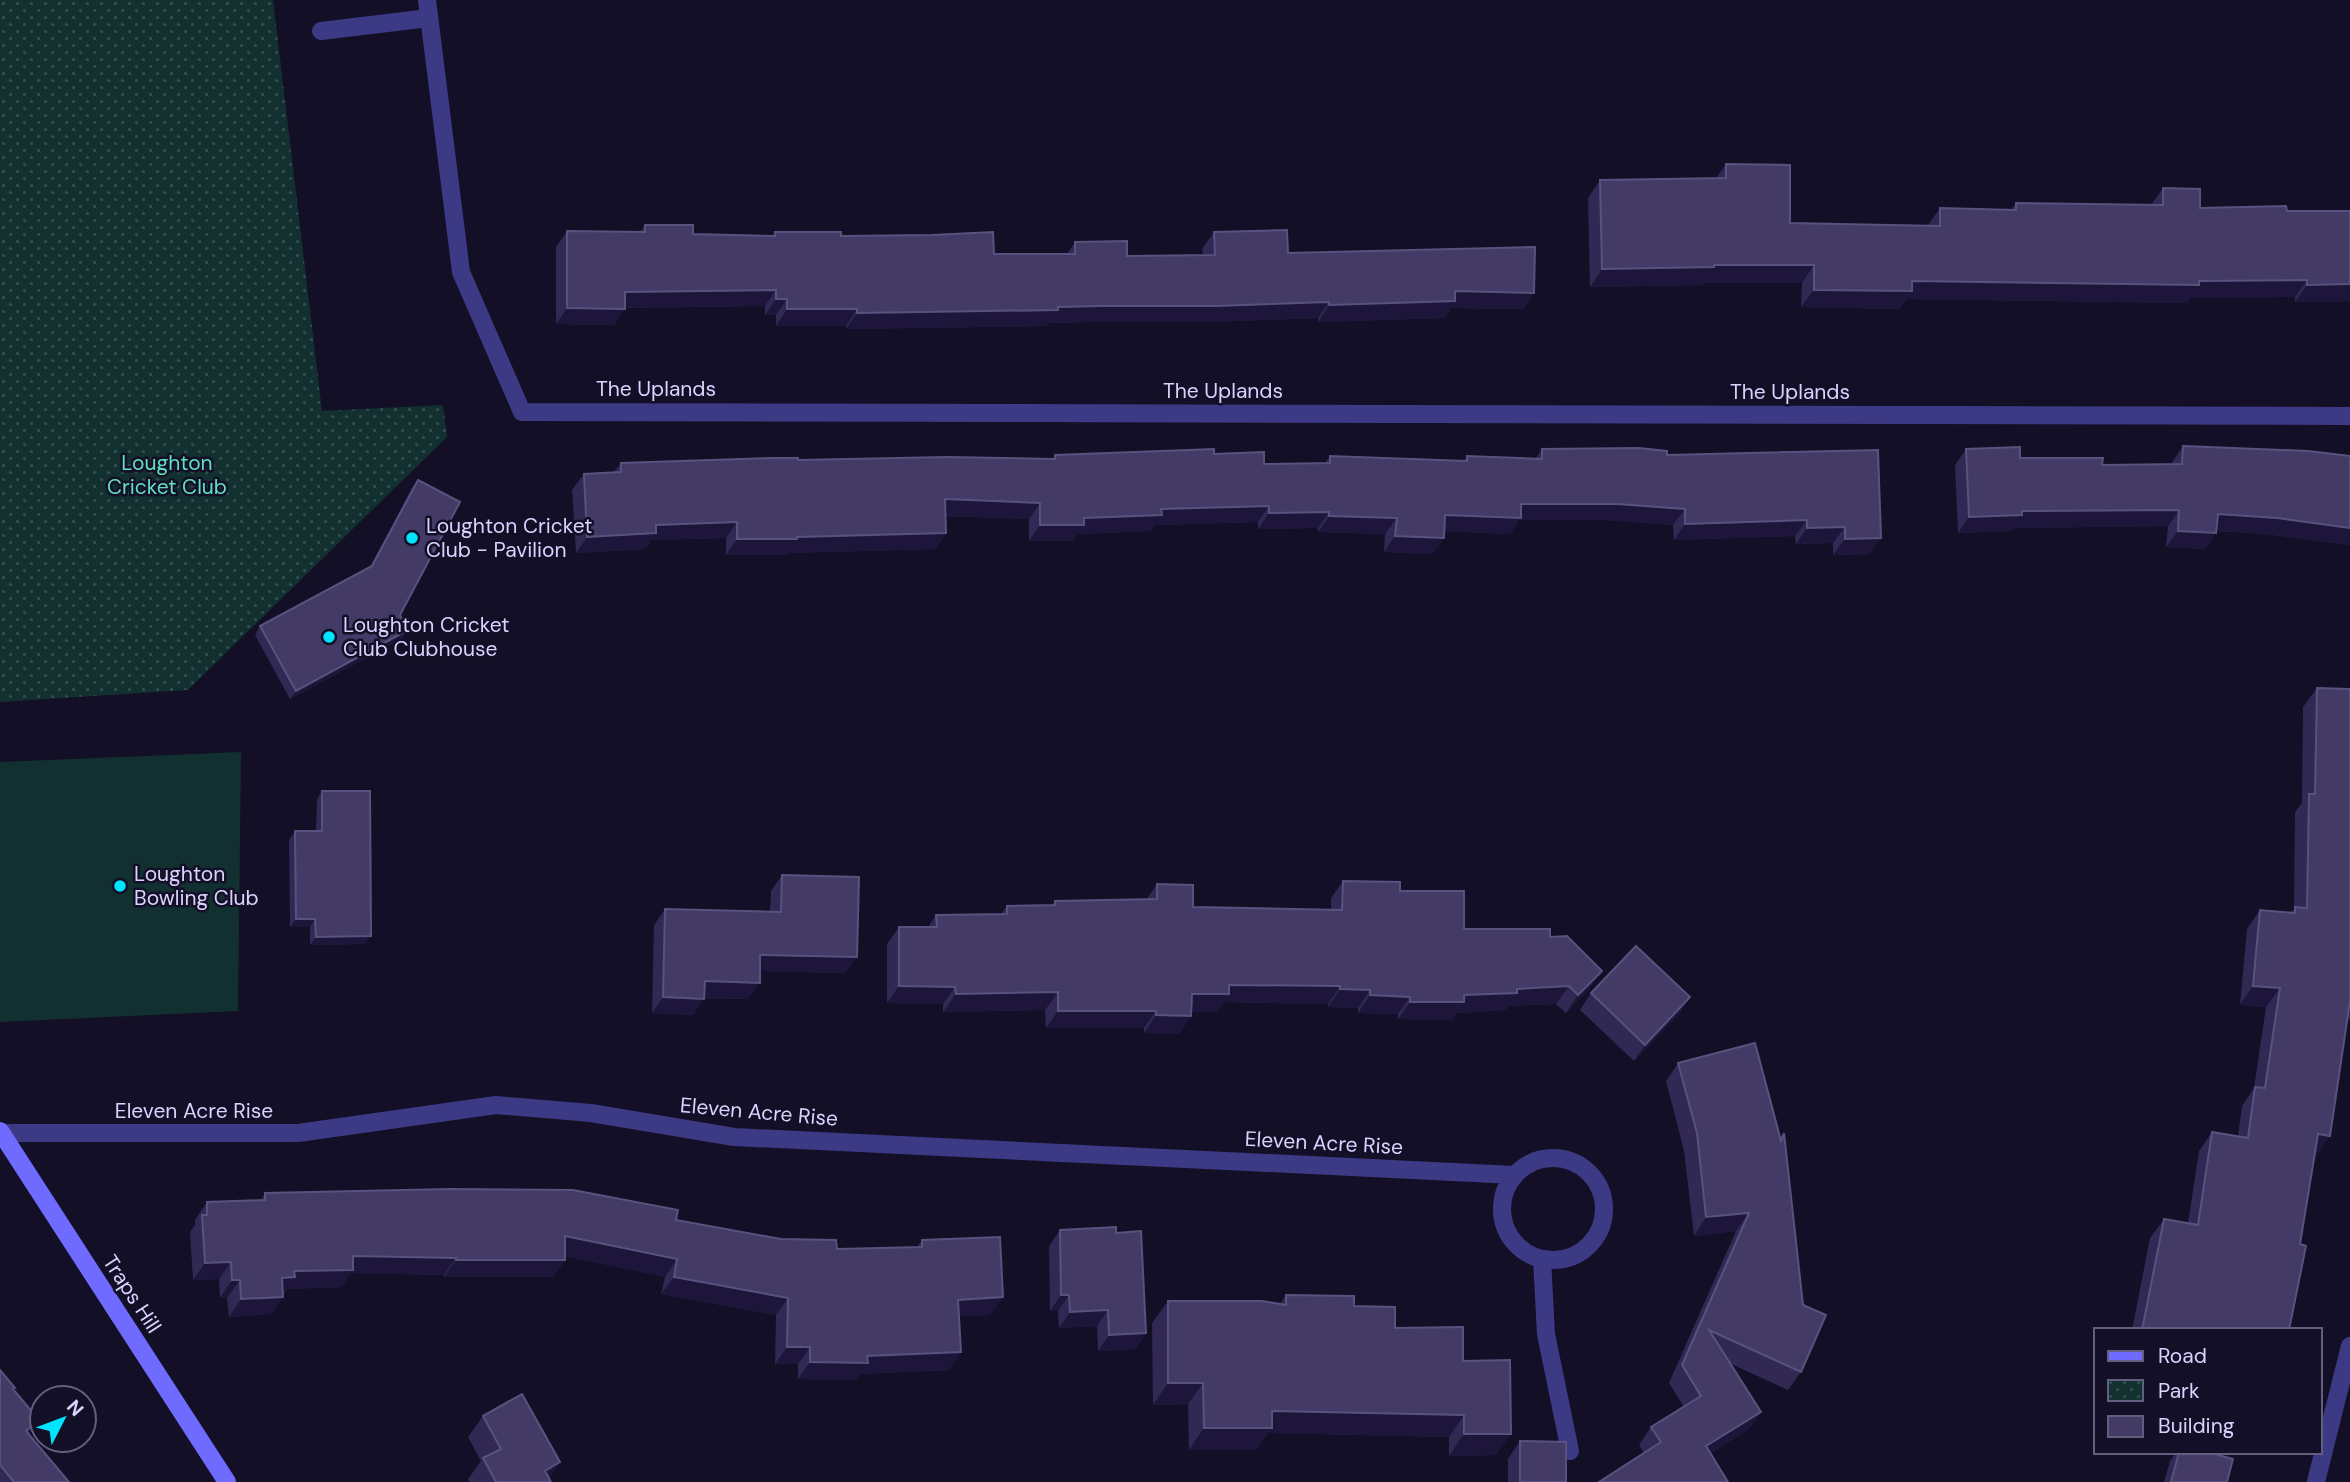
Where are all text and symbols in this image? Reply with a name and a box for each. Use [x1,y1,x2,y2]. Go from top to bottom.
street label: The Uplands [596,375,716,403]
street label: The Uplands [1163,377,1283,405]
street label: The Uplands [1730,378,1850,406]
park label: Loughton Cricket Club [107,449,227,501]
place label: Loughton Cricket Club - Pavilion [426,512,592,564]
marker: Loughton Cricket Club - Pavilion [404,530,420,546]
place label: Loughton Cricket Club Clubhouse [343,611,509,663]
marker: Loughton Cricket Club Clubhouse [321,629,337,645]
place label: Loughton Bowling Club [134,860,259,912]
marker: Loughton Bowling Club [112,878,128,894]
street label: Eleven Acre Rise [679,1091,839,1133]
street label: Eleven Acre Rise [115,1097,273,1125]
street label: Eleven Acre Rise [1244,1125,1404,1161]
street label: Traps Hill [96,1250,168,1338]
legend [2094,1328,2322,1454]
text: Road [2158,1342,2207,1370]
text: Park [2158,1377,2200,1405]
north arrow [28,1384,98,1454]
text: N [61,1394,89,1421]
text: Building [2158,1412,2235,1440]

